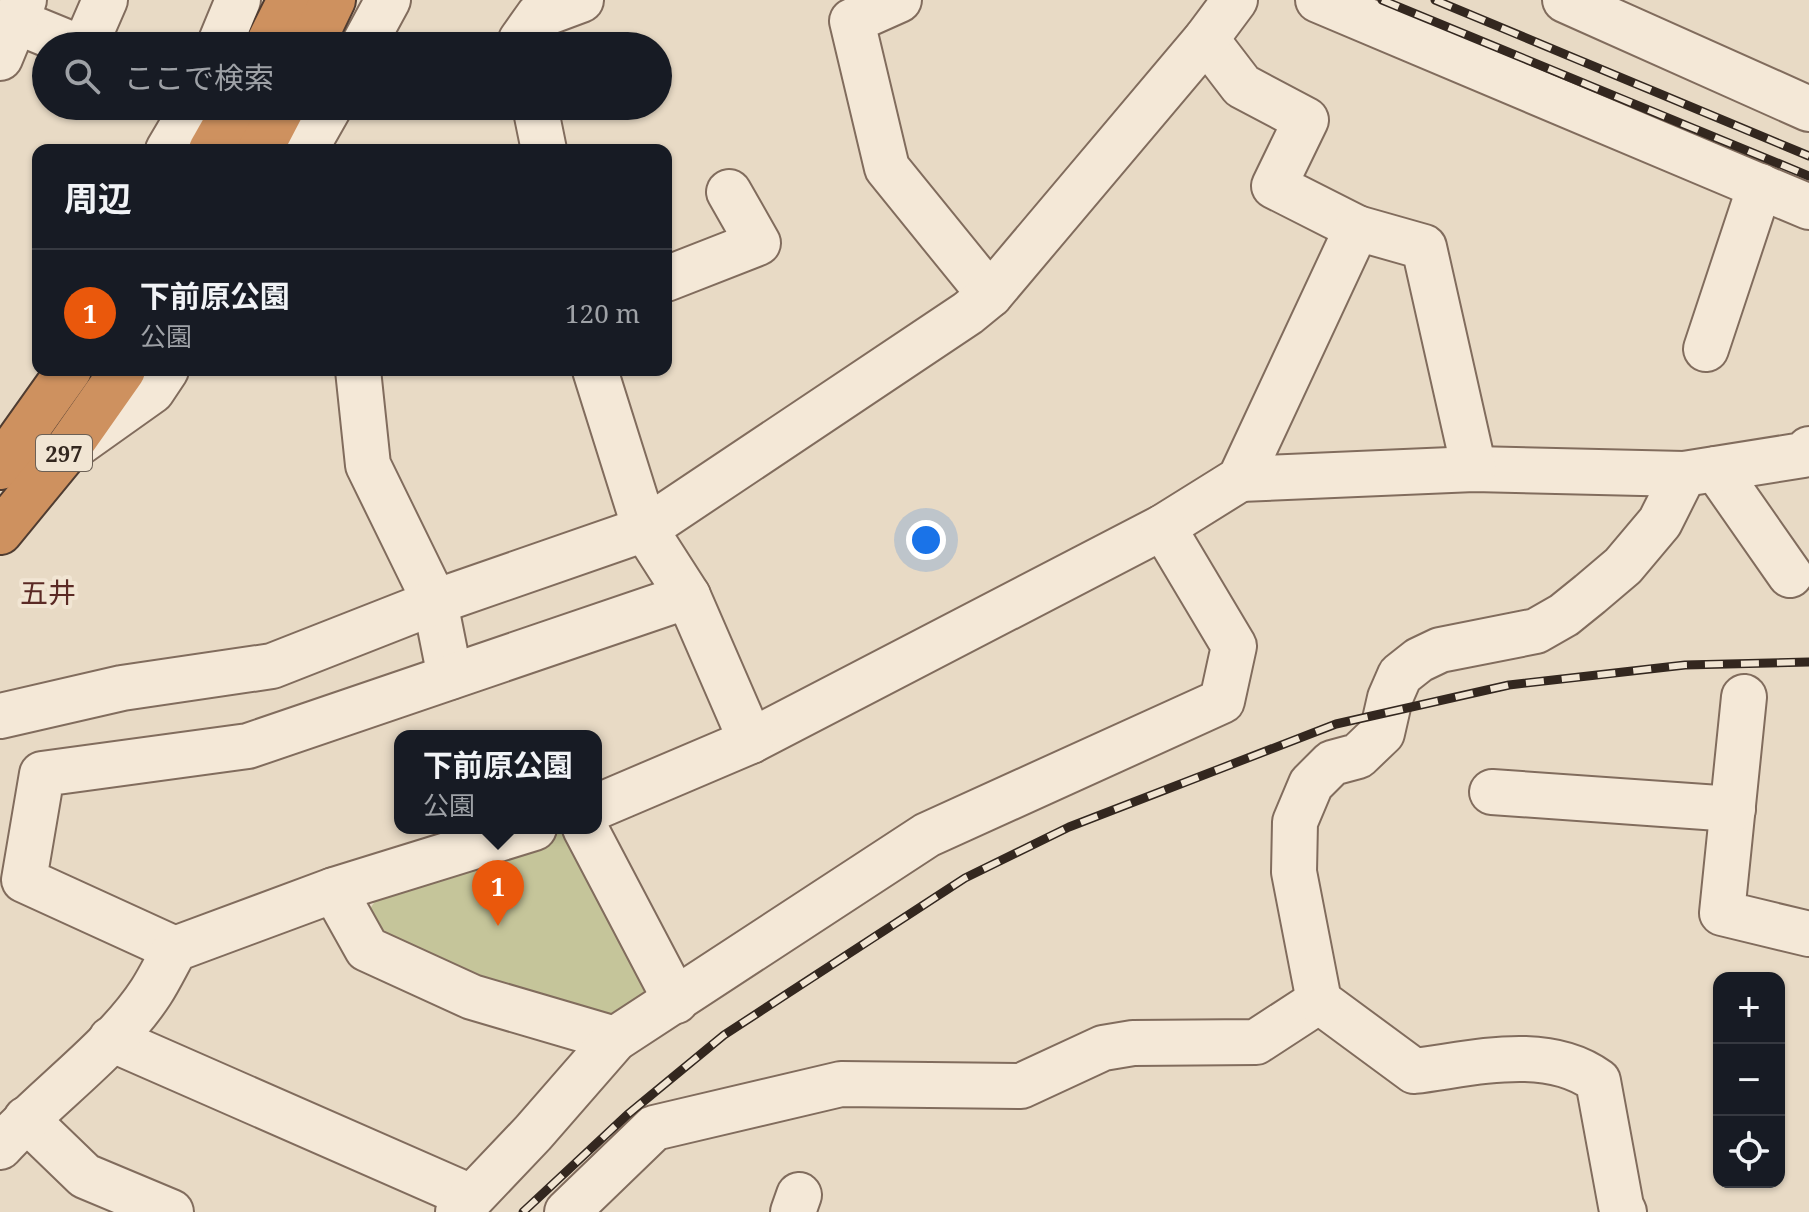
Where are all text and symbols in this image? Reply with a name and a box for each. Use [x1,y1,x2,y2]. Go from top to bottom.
search box [32,32,672,120]
icon: search [60,54,104,98]
text: ここで検索 [124,57,274,98]
text: 周辺 [64,175,132,221]
text: 下前原公園 [140,275,290,316]
text: 1 [83,295,97,331]
text: 120 m [565,295,640,331]
text: 公園 [140,318,192,354]
road number: 297 [36,435,92,471]
your location [906,520,946,560]
district label: 五井 [20,573,76,611]
popup [394,730,602,834]
text: 下前原公園 [423,744,573,785]
text: 公園 [423,787,475,823]
pin: 1 [472,860,524,926]
map controls [1713,972,1785,1188]
button: + [1713,972,1785,1044]
button: − [1713,1044,1785,1116]
button: locate [1713,1116,1785,1188]

